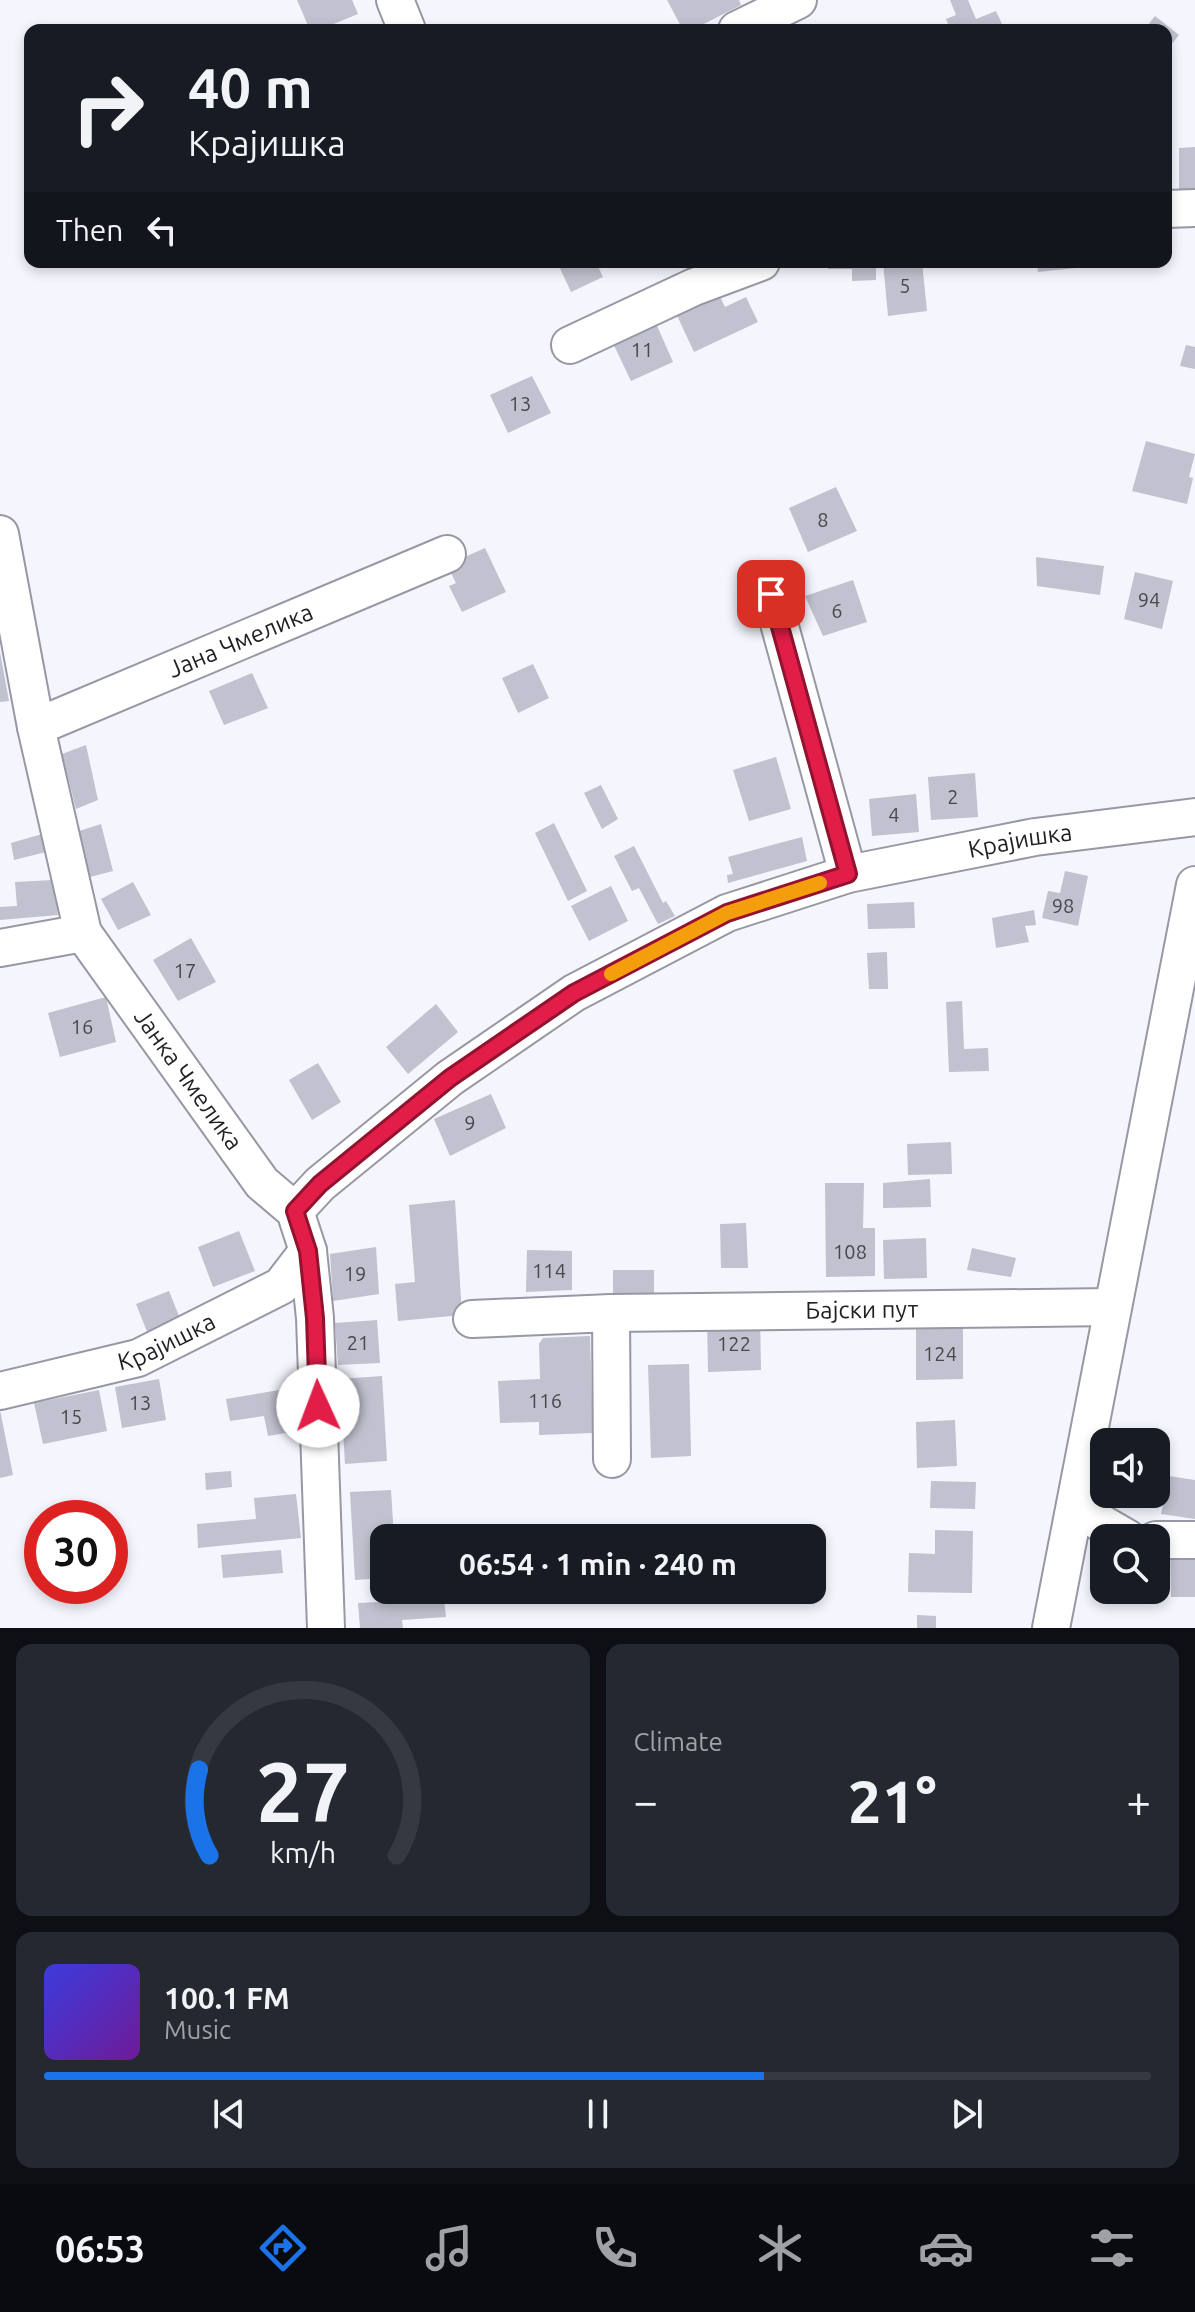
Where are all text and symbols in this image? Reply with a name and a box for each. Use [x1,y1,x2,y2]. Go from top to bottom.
icon: right [56,56,160,160]
text: 40 m [188,56,313,119]
text: Крајишка [188,122,346,163]
icon: left [140,208,184,252]
text: Then [56,213,124,247]
house number: 5 [899,274,911,297]
house number: 11 [631,338,653,361]
house number: 13 [509,392,531,415]
house number: 8 [817,508,829,531]
pin [737,560,805,628]
icon: arrive [749,572,793,616]
house number: 94 [1138,588,1160,611]
street label: Јана Чмелика [164,598,317,683]
house number: 6 [831,599,843,622]
house number: 2 [947,785,959,808]
house number: 4 [888,803,900,826]
street label: Крајишка [966,818,1074,863]
house number: 98 [1052,894,1074,917]
house number: 17 [174,959,196,982]
street label: Јанка Чмелика [129,1004,248,1155]
house number: 16 [71,1015,93,1038]
house number: 9 [464,1111,476,1134]
house number: 108 [833,1240,867,1263]
house number: 114 [532,1259,566,1282]
house number: 19 [344,1262,366,1285]
street label: Бајски пут [805,1295,919,1324]
street label: Крајишка [115,1307,220,1375]
house number: 21 [347,1331,369,1354]
house number: 122 [717,1332,751,1355]
house number: 124 [923,1342,957,1365]
position arrow [276,1364,360,1448]
house number: 116 [528,1389,562,1412]
house number: 13 [129,1391,151,1414]
house number: 15 [60,1405,82,1428]
map controls [1090,1428,1170,1604]
button: sound [1090,1428,1170,1508]
speed limit sign: 30 [24,1500,128,1604]
button: search [1090,1524,1170,1604]
text: 06:54 · 1 min · 240 m [459,1547,737,1581]
text: Climate [634,1727,723,1756]
text: 27 [256,1744,350,1838]
text: 21° [848,1767,937,1834]
text: − [634,1776,658,1825]
text: + [1126,1776,1151,1825]
text: km/h [270,1836,336,1868]
text: 100.1 FM [164,1981,290,2015]
text: Music [164,2015,231,2044]
icon: previous [207,2092,251,2136]
icon: pause [576,2092,620,2136]
icon: next [945,2092,989,2136]
icon: directions [255,2220,311,2276]
icon: music [421,2220,477,2276]
icon: phone [587,2220,643,2276]
icon: climate [752,2220,808,2276]
icon: car [918,2220,974,2276]
icon: filters [1084,2220,1140,2276]
text: 06:53 [55,2228,145,2269]

